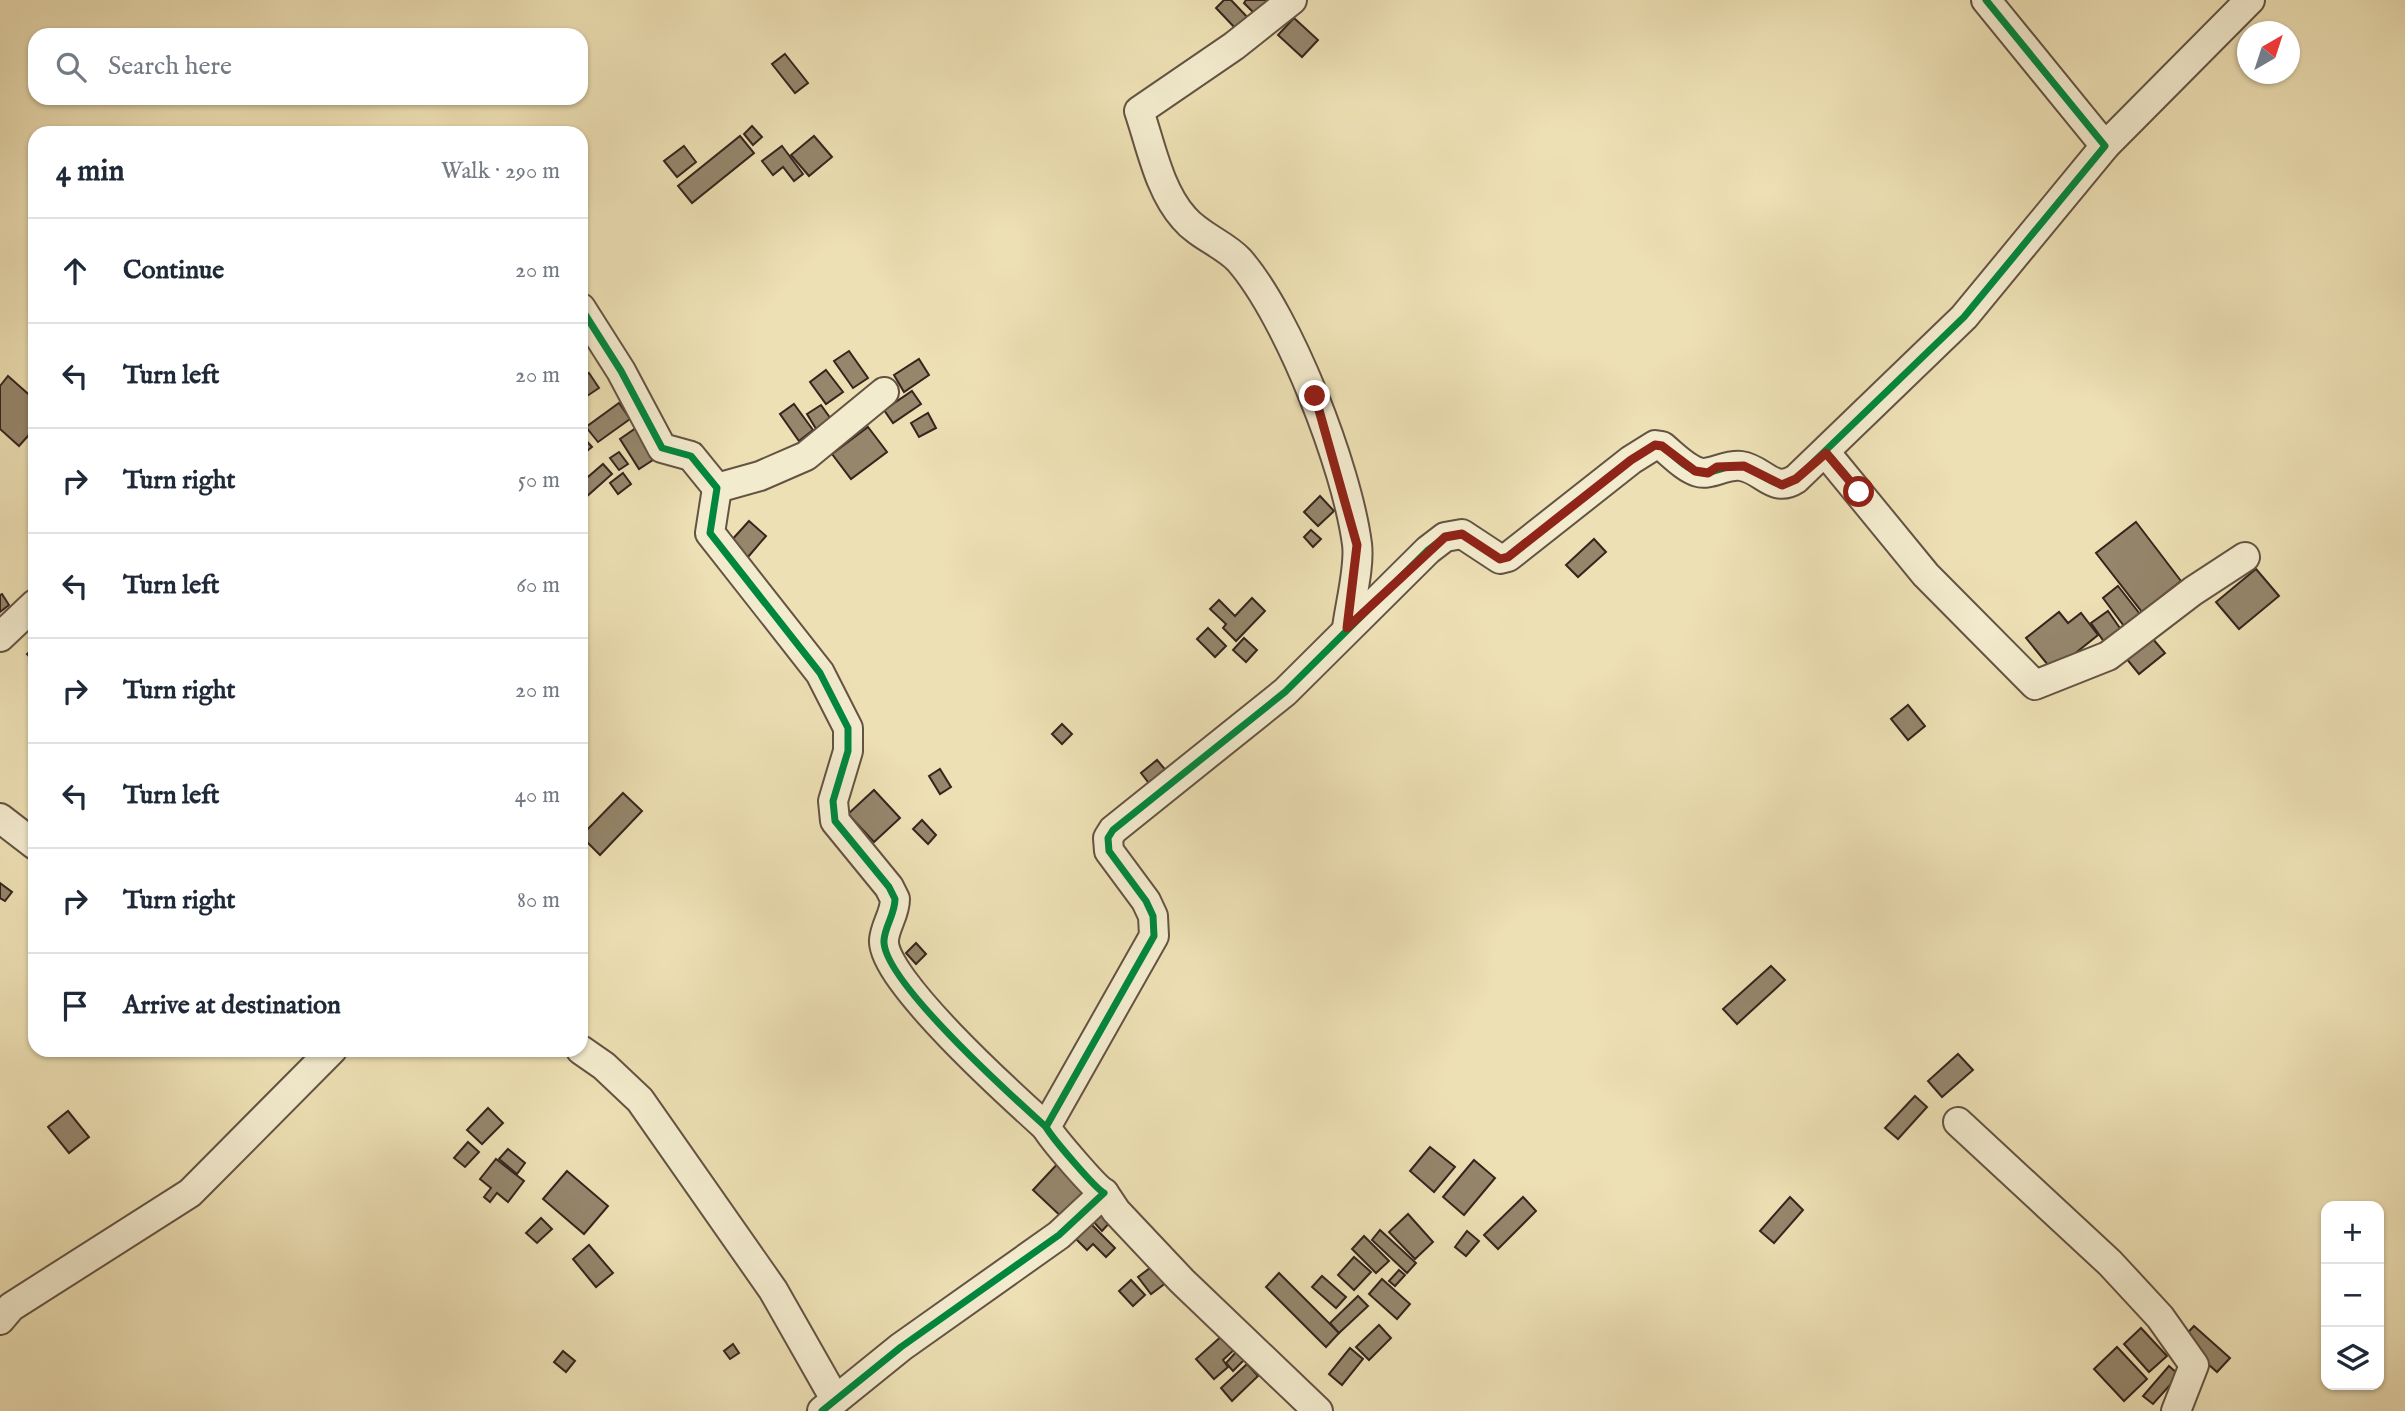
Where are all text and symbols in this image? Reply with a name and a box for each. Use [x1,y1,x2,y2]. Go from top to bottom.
north arrow [2237,21,2300,84]
search box [28,28,588,105]
icon: search [52,48,90,86]
text: Search here [108,50,232,83]
text: 4 min [56,153,124,191]
text: Walk · 290 m [441,157,560,186]
icon: ahead [56,252,94,290]
text: Continue [123,254,224,287]
text: 20 m [515,256,560,285]
icon: left [56,357,94,395]
text: Turn left [123,359,220,392]
text: 20 m [515,361,560,390]
route end [1299,380,1330,411]
icon: right [56,462,94,500]
text: Turn right [123,464,236,497]
text: 50 m [518,466,560,495]
route start [1843,476,1874,507]
icon: left [56,567,94,605]
text: Turn left [123,569,220,602]
text: 60 m [516,571,560,600]
icon: right [56,672,94,710]
text: Turn right [123,674,236,707]
text: 20 m [515,676,560,705]
icon: left [56,777,94,815]
text: Turn left [123,779,220,812]
text: 40 m [515,781,560,810]
icon: right [56,882,94,920]
text: Turn right [123,884,236,917]
text: 80 m [517,886,560,915]
icon: arrive [56,987,94,1025]
text: Arrive at destination [123,989,341,1022]
map controls [2321,1201,2384,1390]
button: + [2321,1201,2384,1264]
button: − [2321,1264,2384,1327]
button: layers [2321,1327,2384,1390]

